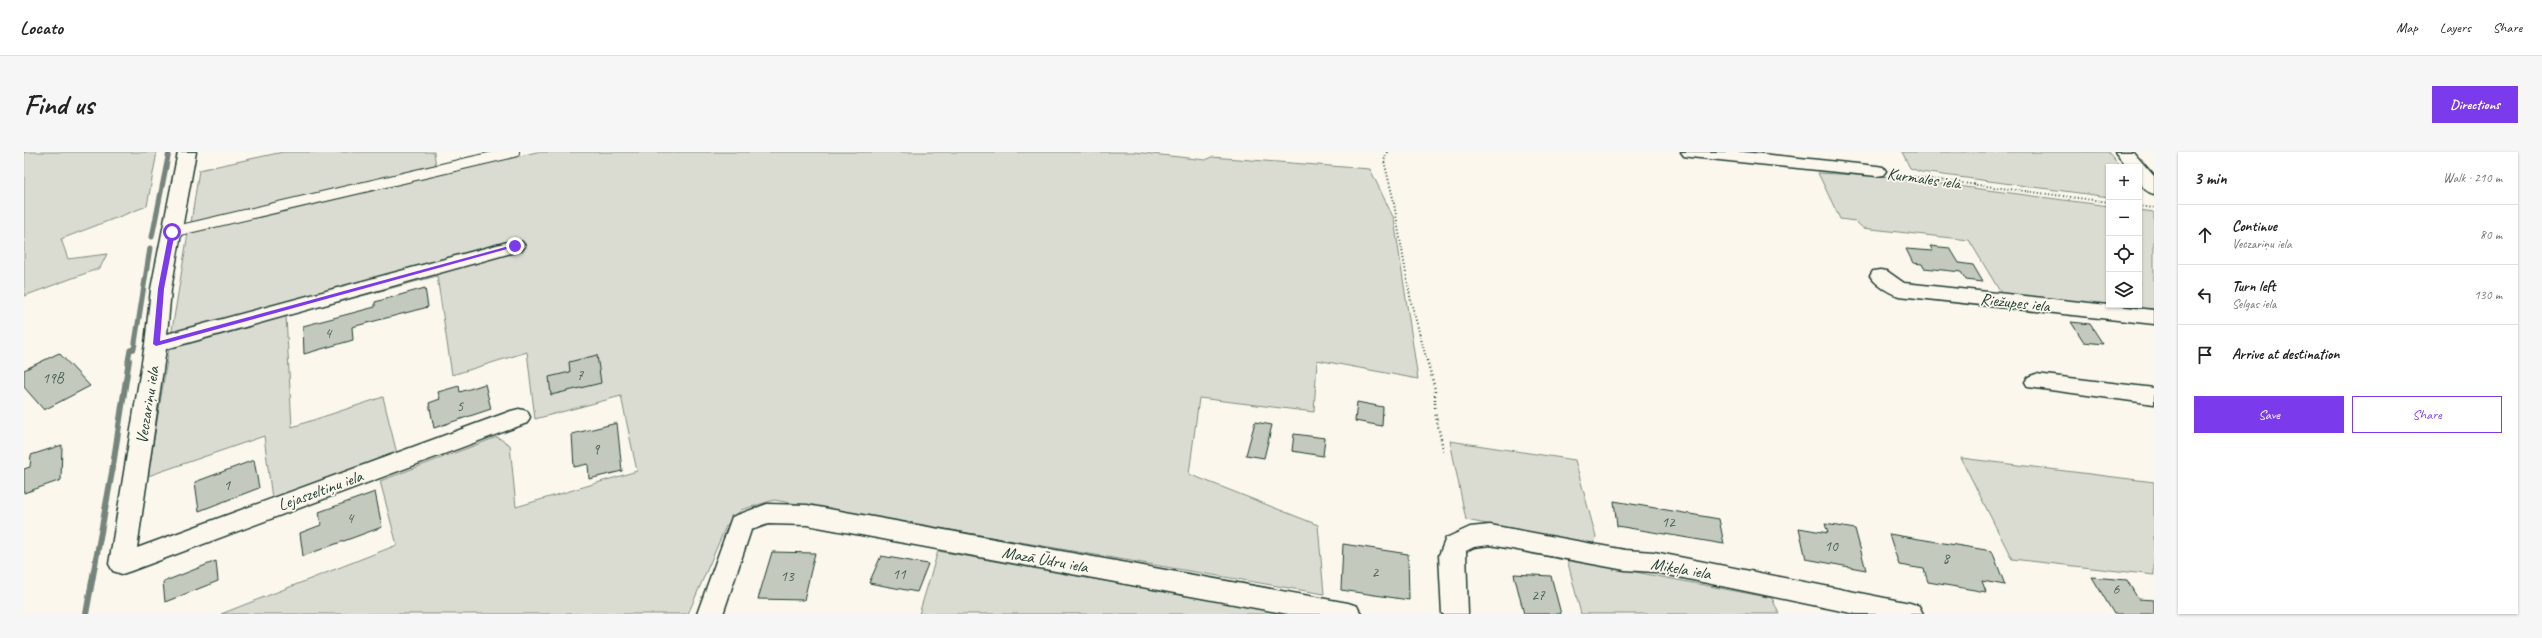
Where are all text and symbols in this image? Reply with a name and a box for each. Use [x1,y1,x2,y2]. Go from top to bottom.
text: Locato [20,16,63,40]
text: Map [2396,19,2418,36]
text: Layers [2440,19,2471,36]
text: Share [2493,19,2522,36]
button: Directions [2432,86,2518,123]
text: Find us [24,87,94,122]
street label: Kurmales iela [1886,163,1964,194]
map controls [2106,164,2142,308]
button: + [2106,164,2142,200]
text: 3 min [2194,168,2227,189]
text: Walk · 210 m [2443,170,2502,186]
button: − [2106,200,2142,236]
text: Continue [2232,217,2277,236]
route start [163,223,181,241]
icon: ahead [2194,224,2216,246]
text: 80 m [2480,227,2502,243]
button: locate [2106,236,2142,272]
text: Veczariņu iela [2232,236,2292,252]
route end [506,237,524,255]
button: layers [2106,272,2142,308]
text: Turn left [2232,277,2275,296]
icon: left [2194,284,2216,306]
text: 130 m [2474,287,2502,303]
street label: Riežupes iela [1979,288,2052,317]
text: Selgas iela [2232,296,2276,312]
house number: 4 [325,324,333,343]
icon: arrive [2194,344,2216,366]
text: Arrive at destination [2232,345,2339,364]
street label: Veczariņu iela [131,363,164,445]
house number: 7 [577,366,585,385]
house number: 19B [42,369,65,388]
button: Save [2194,396,2344,433]
button: Share [2352,396,2502,433]
house number: 5 [457,397,465,416]
house number: 9 [593,440,601,459]
street label: Lejaszeltiņu iela [275,465,367,515]
house number: 1 [224,476,232,495]
house number: 4 [347,509,355,528]
house number: 12 [1661,513,1676,532]
house number: 10 [1824,537,1839,556]
street label: Mazā Ūdru iela [1000,542,1091,578]
house number: 8 [1943,549,1951,568]
street label: Miķeļa iela [1649,553,1714,584]
house number: 2 [1372,563,1380,582]
house number: 11 [892,565,907,584]
house number: 13 [780,567,795,586]
house number: 6 [2113,580,2121,599]
house number: 27 [1531,586,1546,605]

